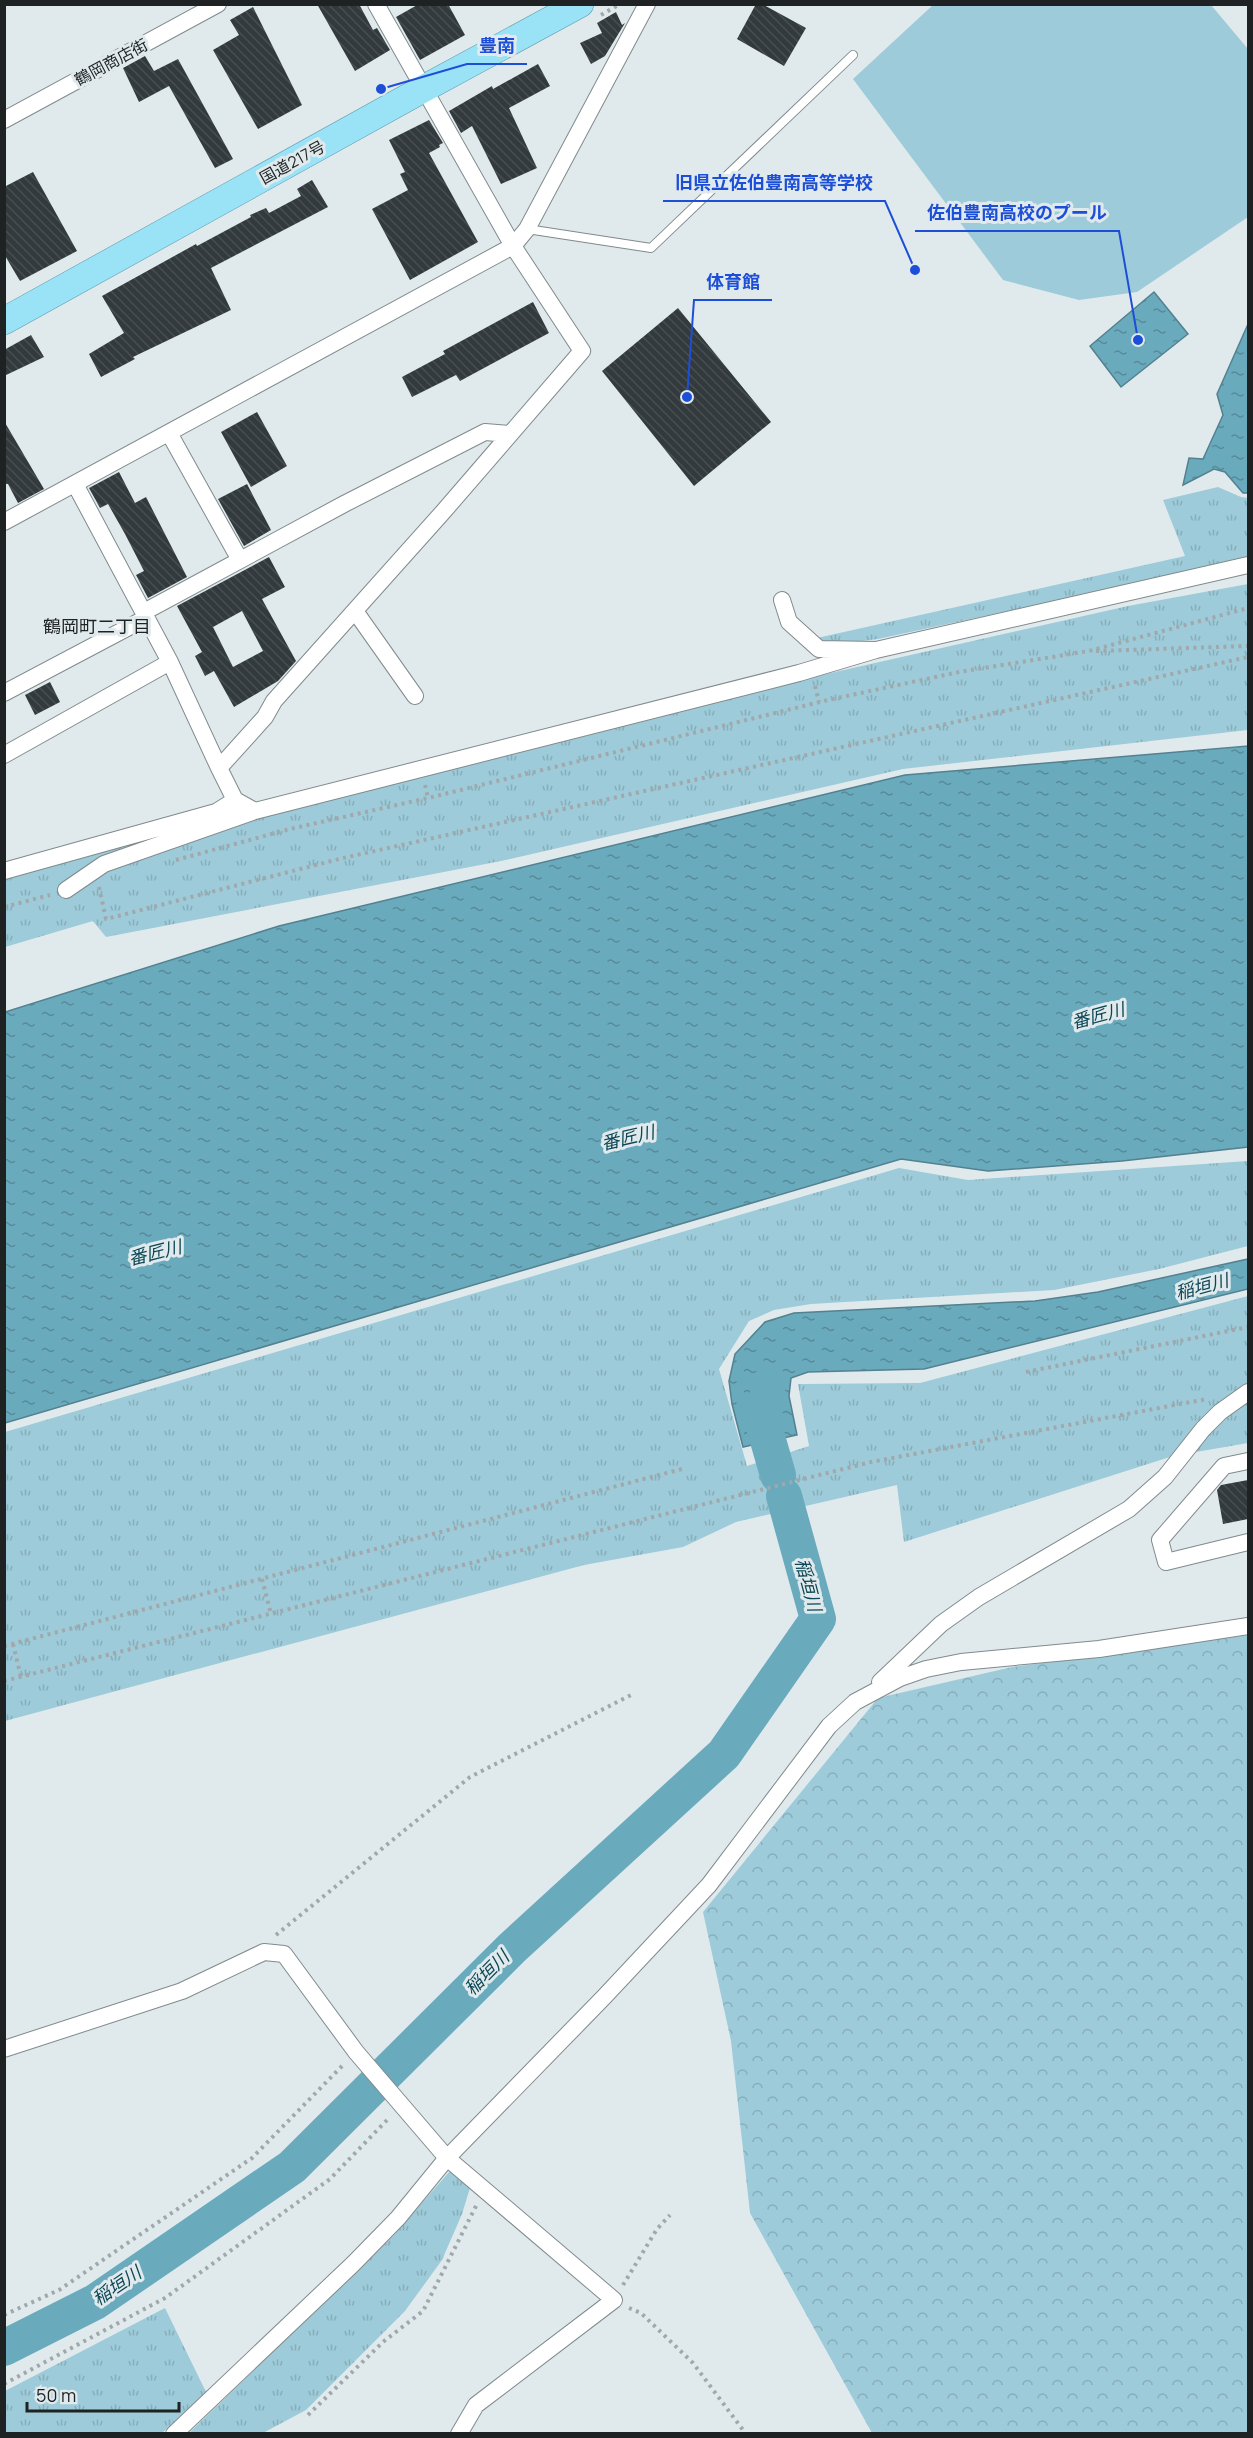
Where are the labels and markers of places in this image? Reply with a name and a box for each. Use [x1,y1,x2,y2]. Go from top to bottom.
callout: 豊南 [467,28,527,64]
callout: 旧県立佐伯豊南高等学校 [663,165,885,201]
callout: 佐伯豊南高校のプール [915,195,1119,231]
callout: 体育館 [694,264,772,300]

